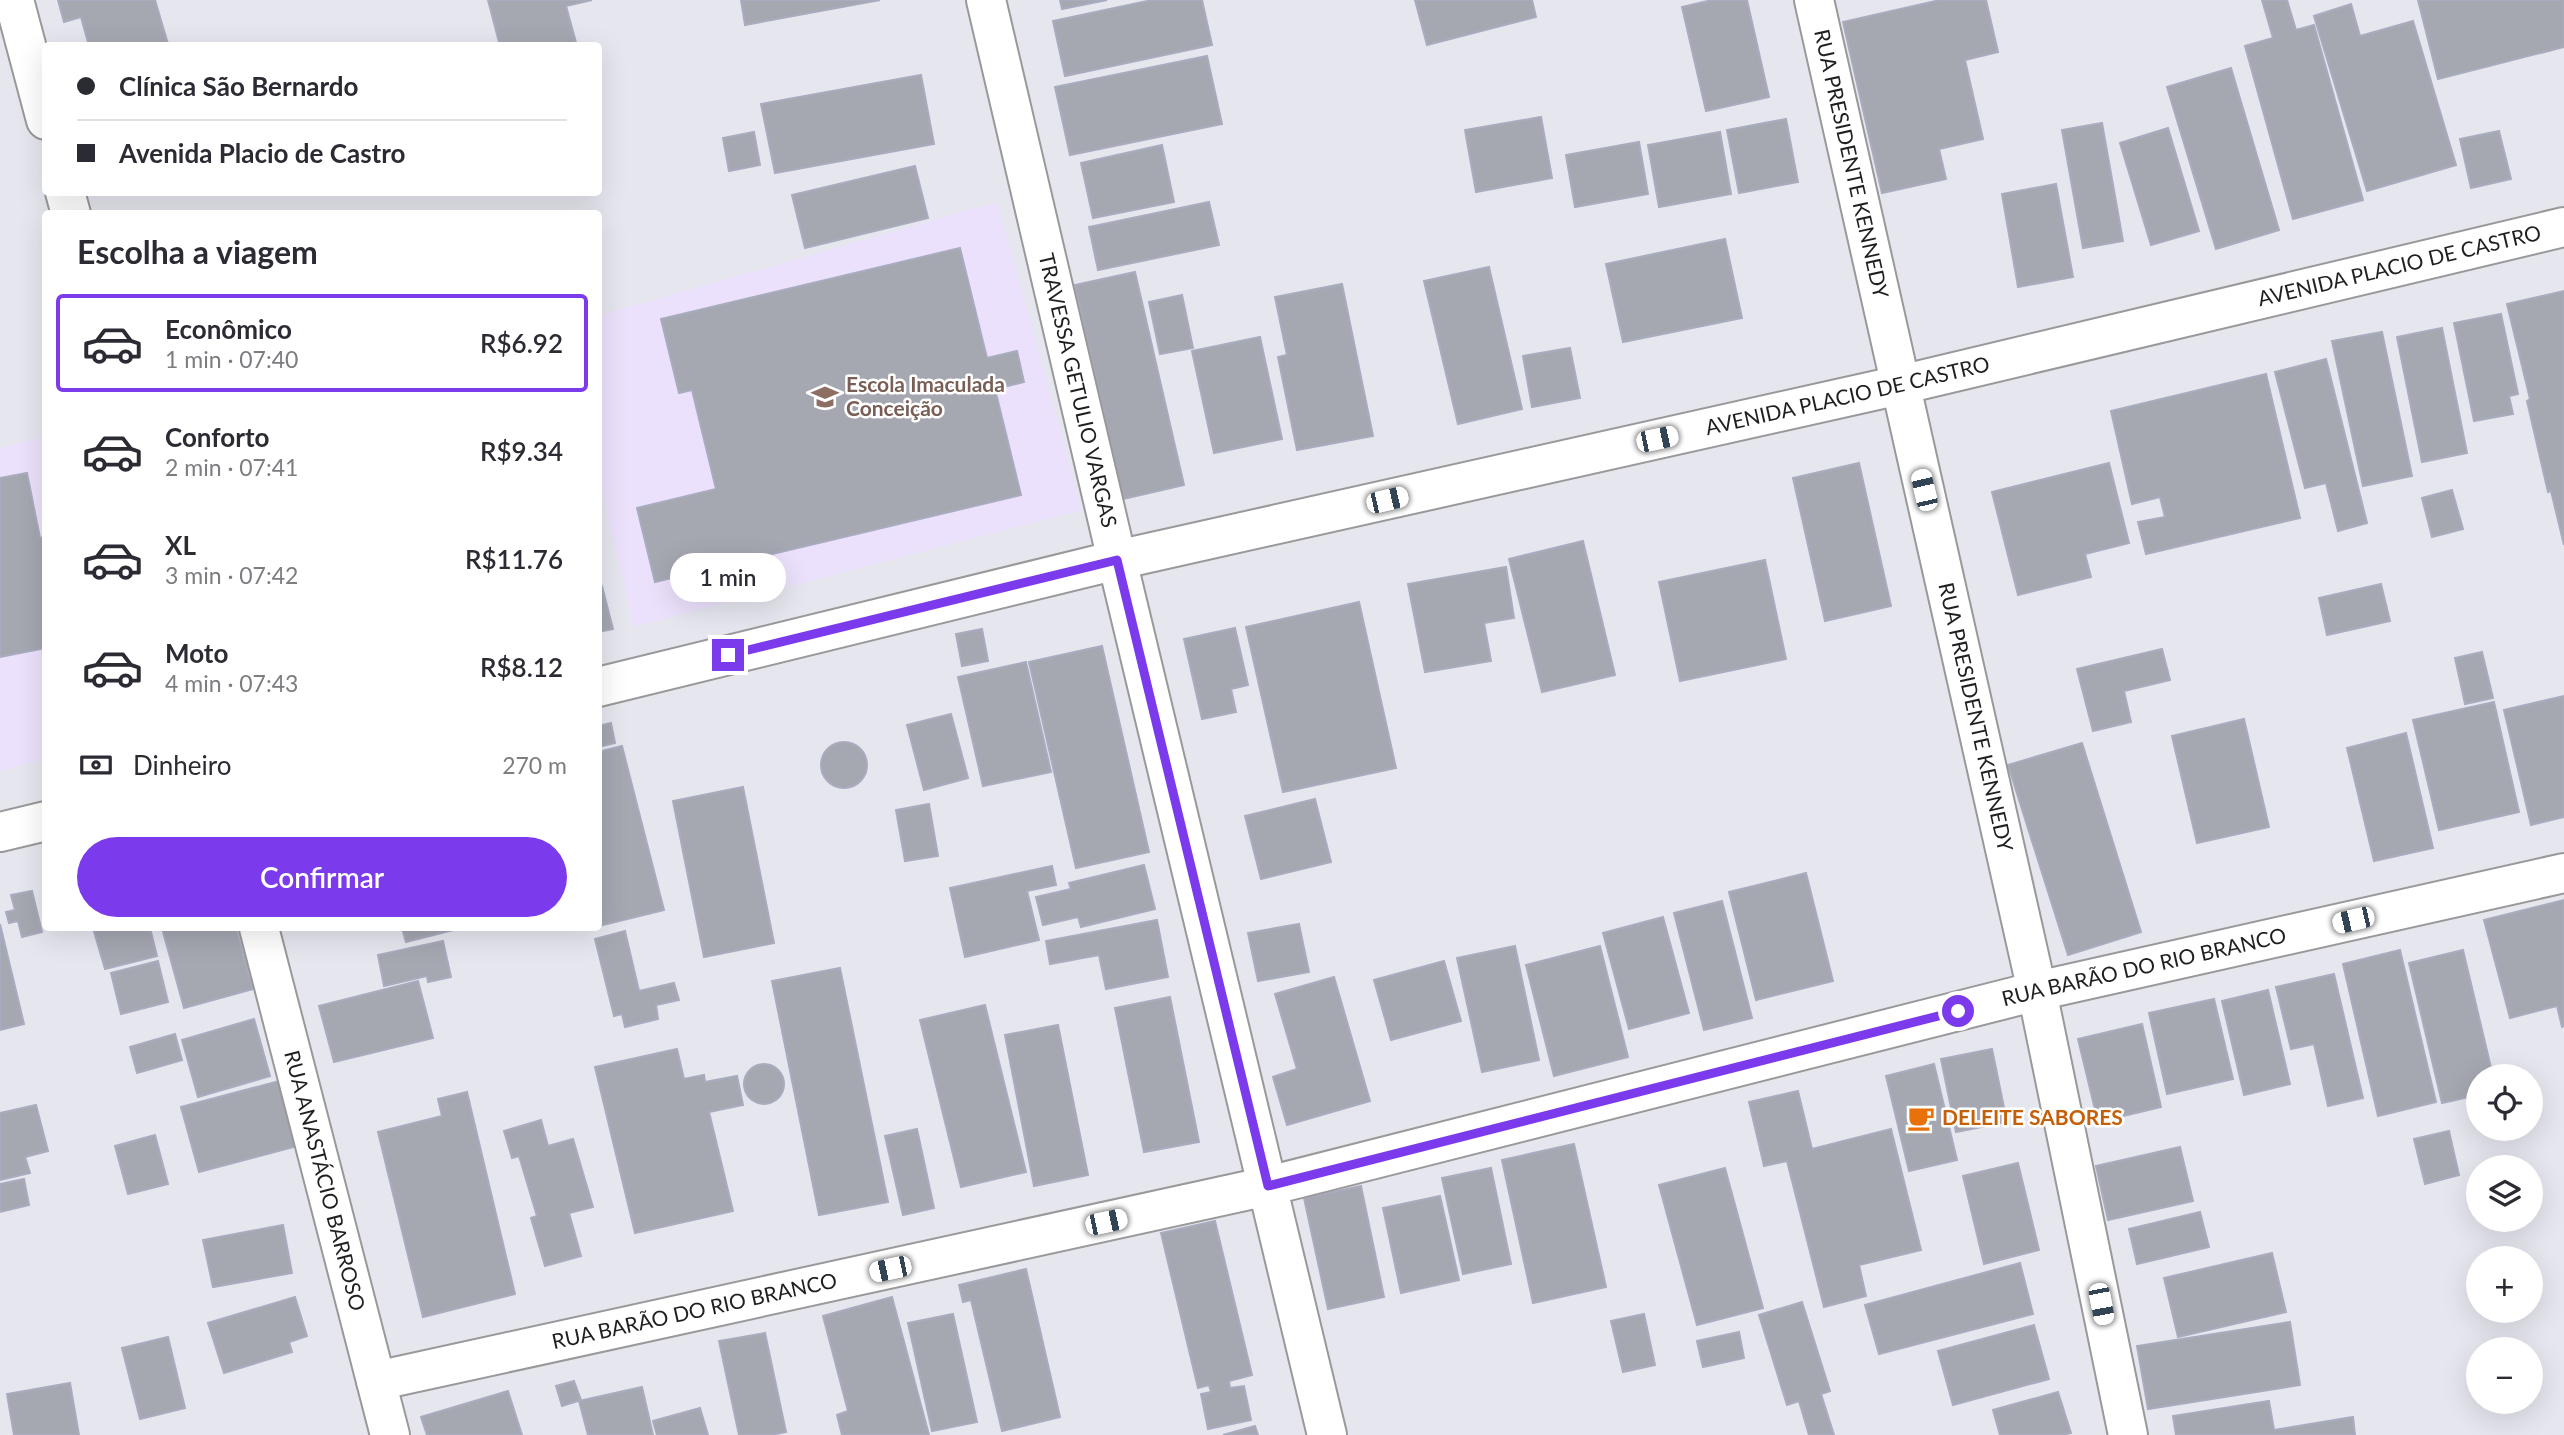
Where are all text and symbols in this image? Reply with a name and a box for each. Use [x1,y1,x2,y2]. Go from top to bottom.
street label: RUA PRESIDENTE KENNEDY [1810,27,1895,301]
text: Clínica São Bernardo [119,70,359,102]
text: Avenida Placio de Castro [119,137,406,169]
street label: AVENIDA PLACIO DE CASTRO [2255,219,2543,311]
text: Escolha a viagem [77,232,318,271]
street label: TRAVESSA GETULIO VARGAS [1035,250,1123,530]
icon: car [81,312,144,375]
text: Econômico [165,313,292,345]
text: R$6.92 [480,327,563,359]
text: 1 min · 07:40 [165,345,298,373]
street label: AVENIDA PLACIO DE CASTRO [1703,350,1992,439]
place label: Escola Imaculada Conceição [846,371,1005,420]
school or university icon: Escola Imaculada Conceição [810,382,840,412]
icon: car [81,420,144,483]
text: Conforto [165,421,269,453]
car [1635,424,1680,454]
text: R$9.34 [480,435,563,467]
text: 2 min · 07:41 [165,453,298,481]
car [1910,467,1939,513]
car [1365,485,1410,515]
icon: car [81,528,144,591]
text: XL [165,529,196,561]
text: R$11.76 [465,543,563,575]
callout: 1 min [670,554,786,602]
text: 3 min · 07:42 [165,561,298,589]
text: 1 min [700,563,756,591]
street label: RUA PRESIDENTE KENNEDY [1934,580,2019,854]
icon: car [81,636,144,699]
text: Moto [165,637,228,669]
route end [712,639,744,671]
text: R$8.12 [480,651,563,683]
text: 4 min · 07:43 [165,669,298,697]
icon: cash [77,746,115,784]
text: Dinheiro [133,749,231,781]
text: 270 m [502,751,567,779]
button: Confirmar [77,837,567,917]
car [2331,905,2376,935]
street label: RUA BARÃO DO RIO BRANCO [1999,922,2288,1010]
route start [1942,995,1974,1027]
street label: RUA ANASTÁCIO BARROSO [280,1047,371,1313]
map controls [2466,1064,2543,1414]
button: locate [2466,1064,2543,1141]
cafe icon: DELEITE SABORES [1906,1103,1936,1133]
place label: DELEITE SABORES [1942,1104,2123,1129]
button: layers [2466,1155,2543,1232]
car [1084,1207,1129,1237]
button: + [2466,1246,2543,1323]
car [868,1254,913,1284]
street label: RUA BARÃO DO RIO BRANCO [549,1267,839,1353]
car [2087,1281,2116,1327]
button: − [2466,1337,2543,1414]

